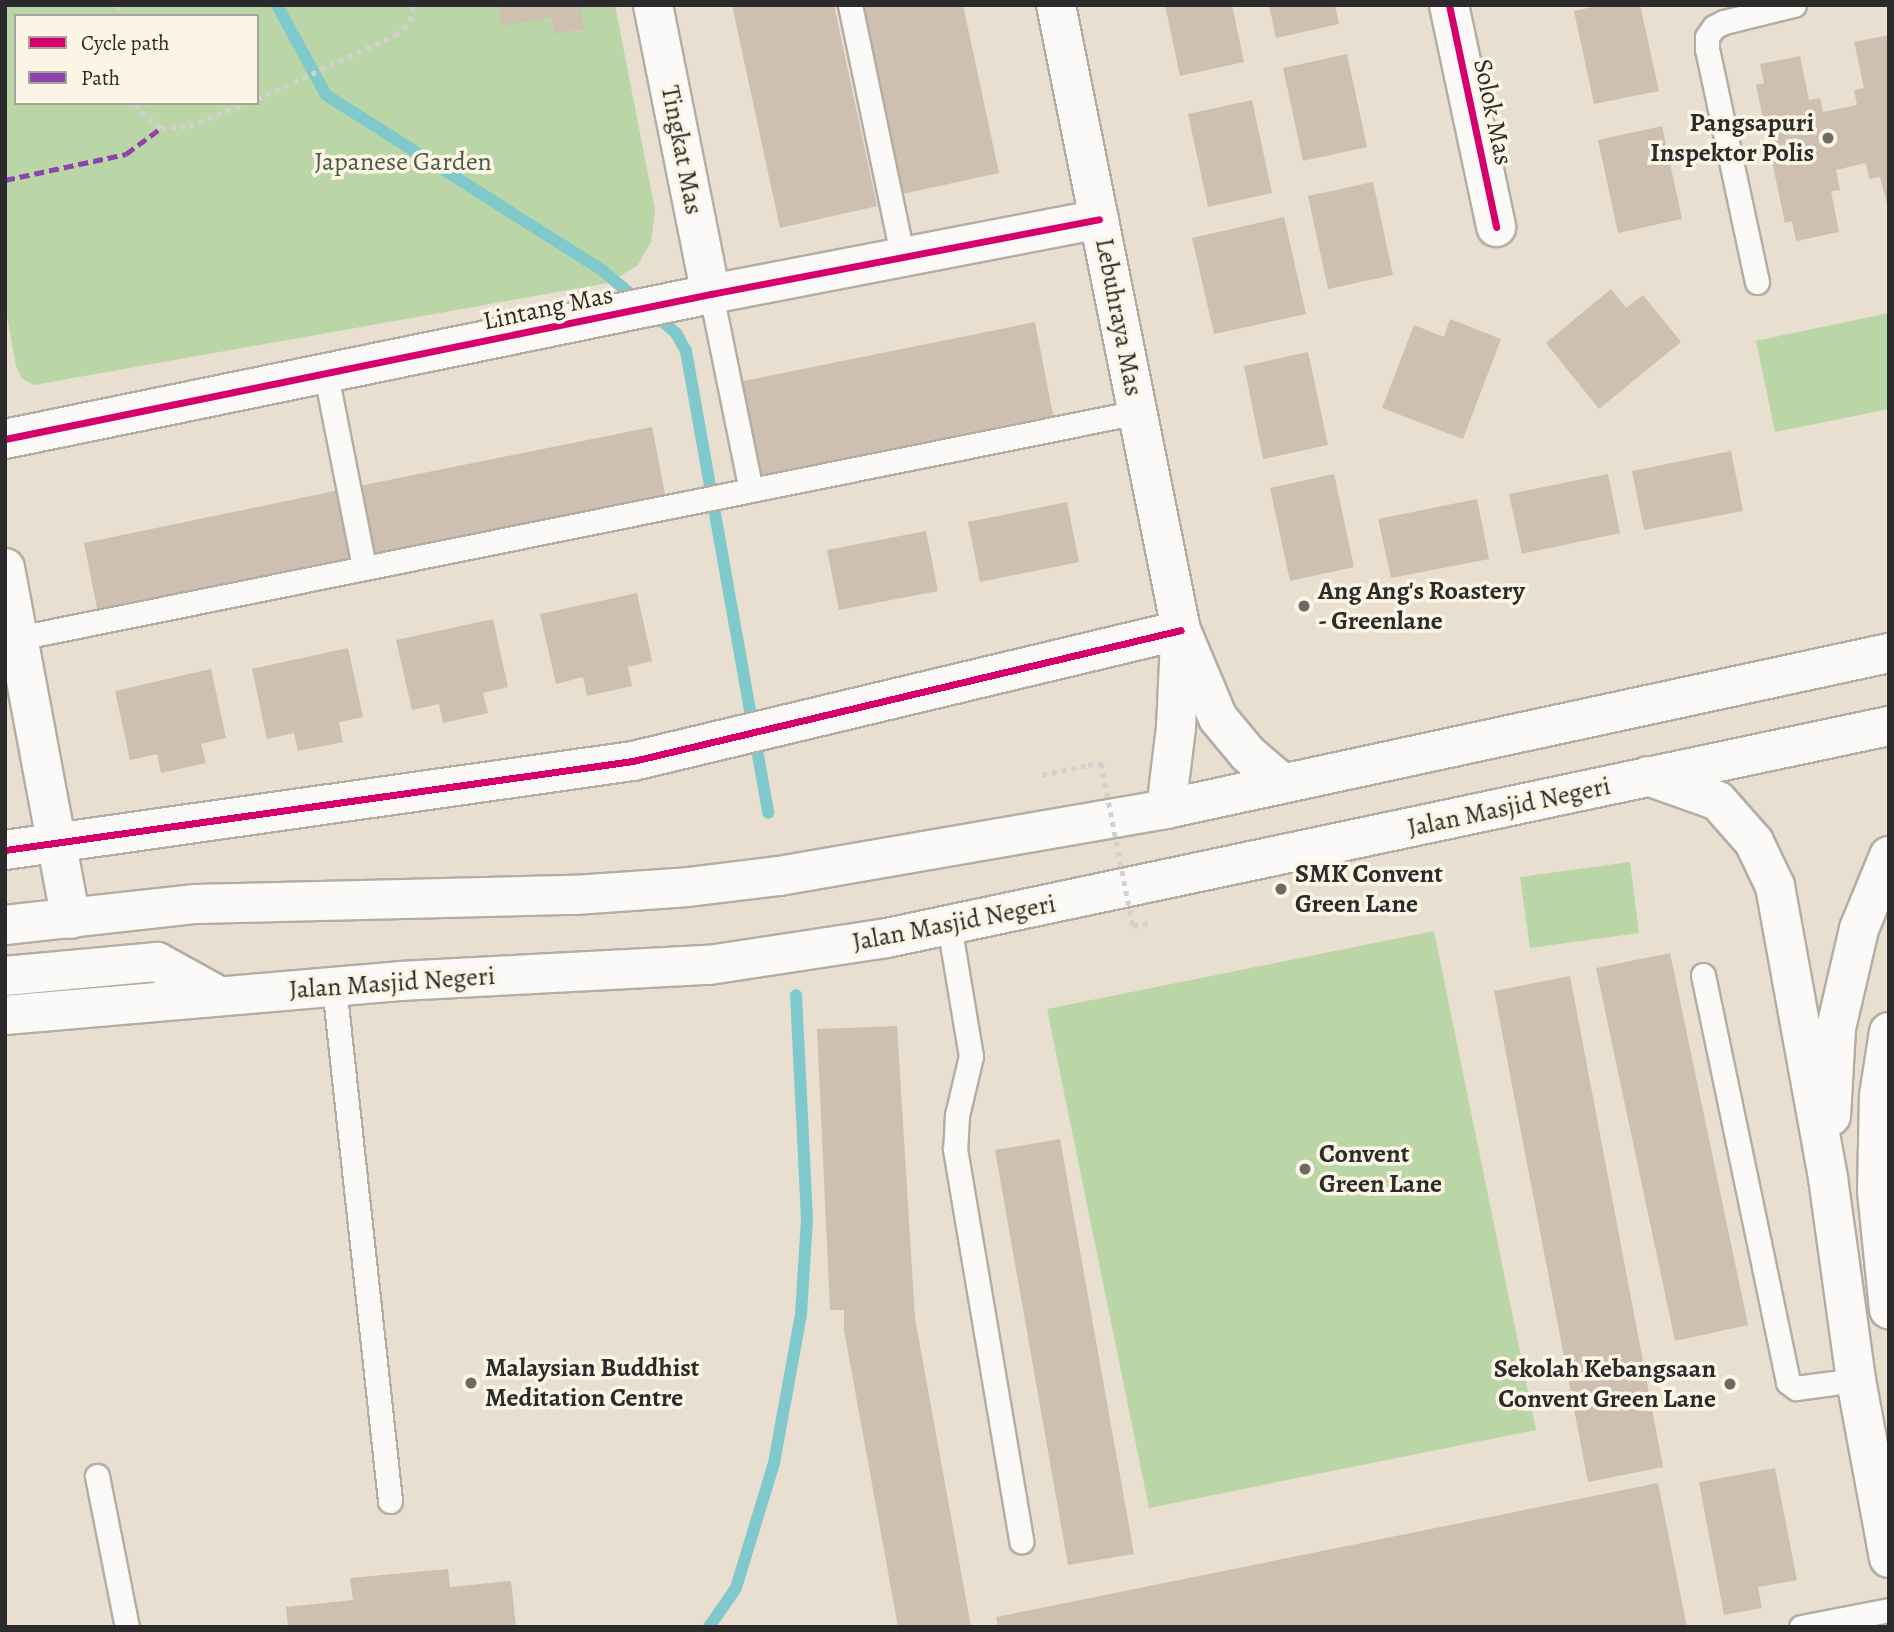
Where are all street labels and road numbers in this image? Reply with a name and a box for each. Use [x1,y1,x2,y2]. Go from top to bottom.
street label: Solok Mas [1467,56,1519,168]
street label: Tingkat Mas [654,83,710,217]
street label: Lebuhraya Mas [1088,235,1150,399]
street label: Lintang Mas [480,279,616,337]
street label: Jalan Masjid Negeri [1405,770,1613,844]
street label: Jalan Masjid Negeri [850,888,1058,958]
street label: Jalan Masjid Negeri [288,960,496,1006]

